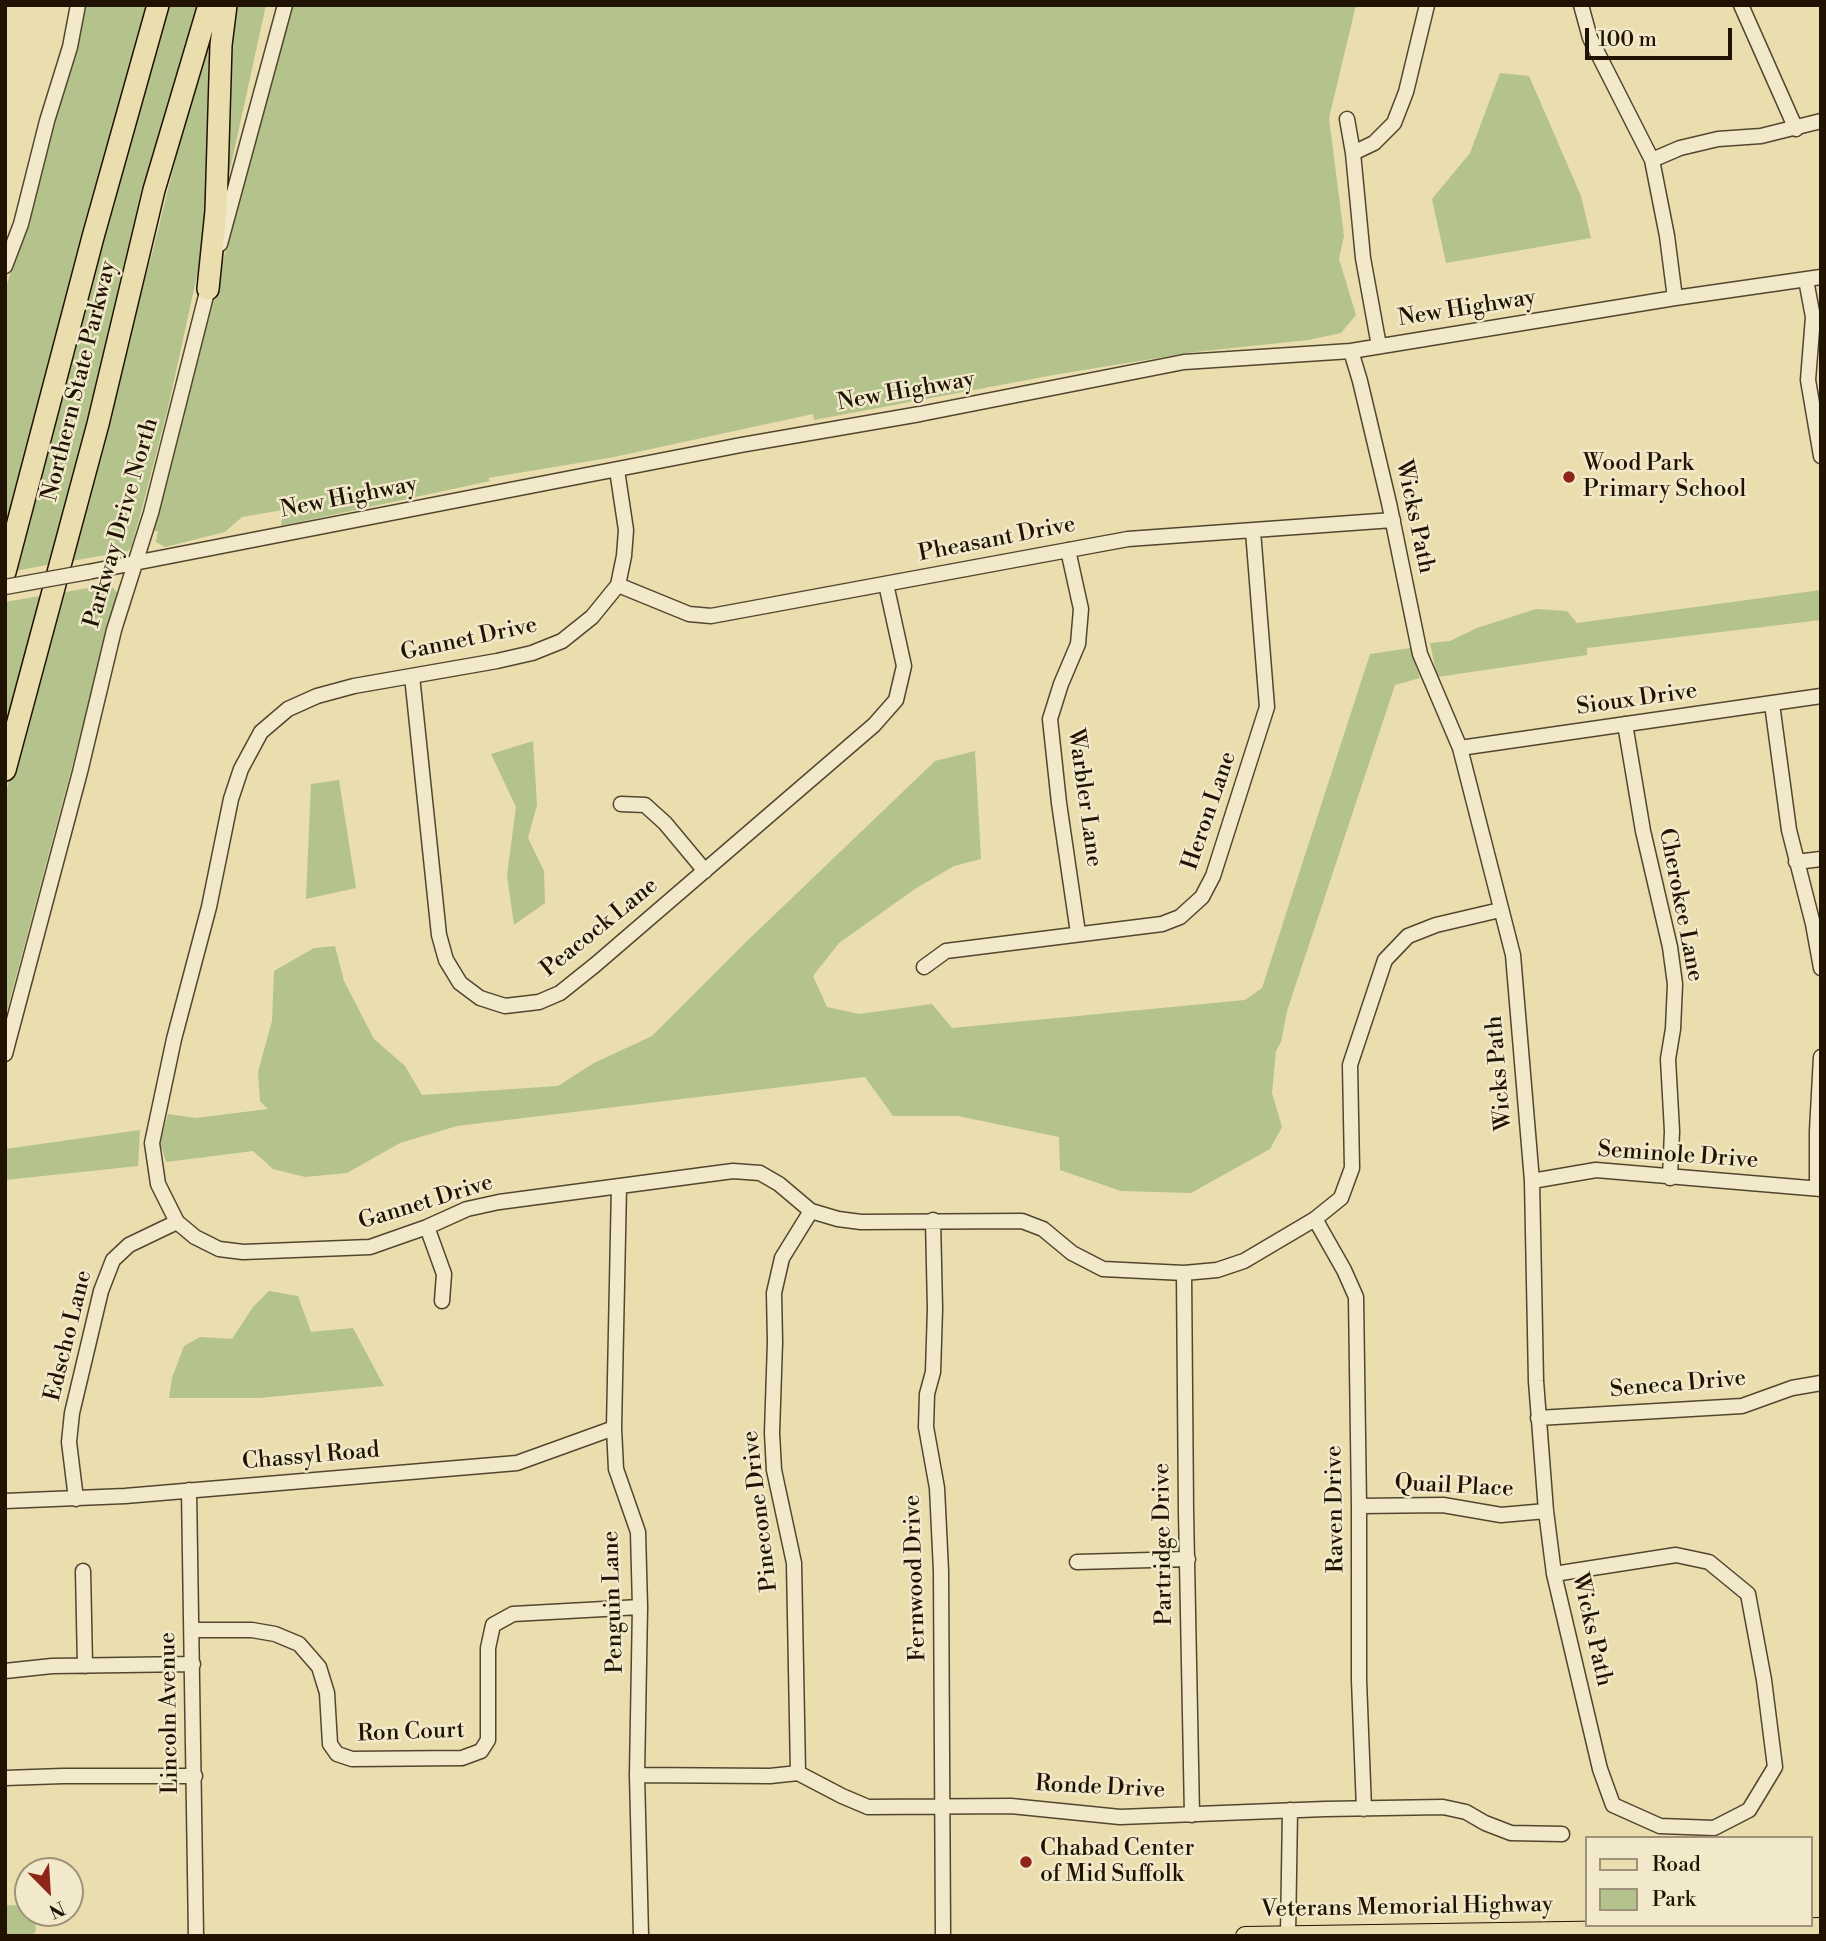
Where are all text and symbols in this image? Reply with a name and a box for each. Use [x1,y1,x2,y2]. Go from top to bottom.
scale bar [1588,14,1735,58]
text: 100 m [1598,27,1657,53]
street label: Northern State Parkway [37,258,123,504]
street label: New Highway [1396,284,1538,334]
street label: New Highway [835,366,977,418]
street label: Parkway Drive North [79,415,165,631]
place label: Wood Park Primary School [1583,450,1746,504]
street label: Wicks Path [1389,458,1439,576]
marker: Wood Park Primary School [1561,469,1577,485]
street label: New Highway [278,471,420,525]
street label: Pheasant Drive [916,511,1078,569]
street label: Gannet Drive [398,612,540,668]
street label: Sioux Drive [1575,678,1699,722]
street label: Warbler Lane [1061,727,1107,869]
street label: Heron Lane [1177,748,1243,874]
street label: Cherokee Lane [1652,826,1708,984]
street label: Peacock Lane [536,872,664,984]
street label: Wicks Path [1481,1014,1519,1132]
street label: Seminole Drive [1597,1137,1759,1175]
street label: Gannet Drive [355,1169,497,1237]
street label: Edscho Lane [39,1268,99,1404]
street label: Seneca Drive [1609,1365,1747,1405]
street label: Pinecone Drive [737,1429,785,1593]
street label: Chassyl Road [241,1437,381,1477]
street label: Raven Drive [1321,1445,1351,1573]
street label: Partridge Drive [1149,1463,1179,1625]
street label: Quail Place [1394,1470,1514,1504]
street label: Fernwood Drive [899,1494,933,1662]
street label: Penguin Lane [598,1530,630,1674]
street label: Wicks Path [1565,1571,1617,1689]
street label: Lincoln Avenue [155,1632,185,1794]
street label: Ron Court [357,1717,465,1749]
street label: Ronde Drive [1034,1771,1166,1805]
place label: Chabad Center of Mid Suffolk [1040,1835,1194,1889]
legend [1584,1836,1812,1927]
text: Road [1652,1852,1701,1878]
marker: Chabad Center of Mid Suffolk [1018,1854,1034,1870]
north arrow [14,1857,84,1927]
text: Park [1652,1887,1696,1913]
street label: Veterans Memorial Highway [1261,1892,1553,1924]
text: N [45,1895,68,1923]

